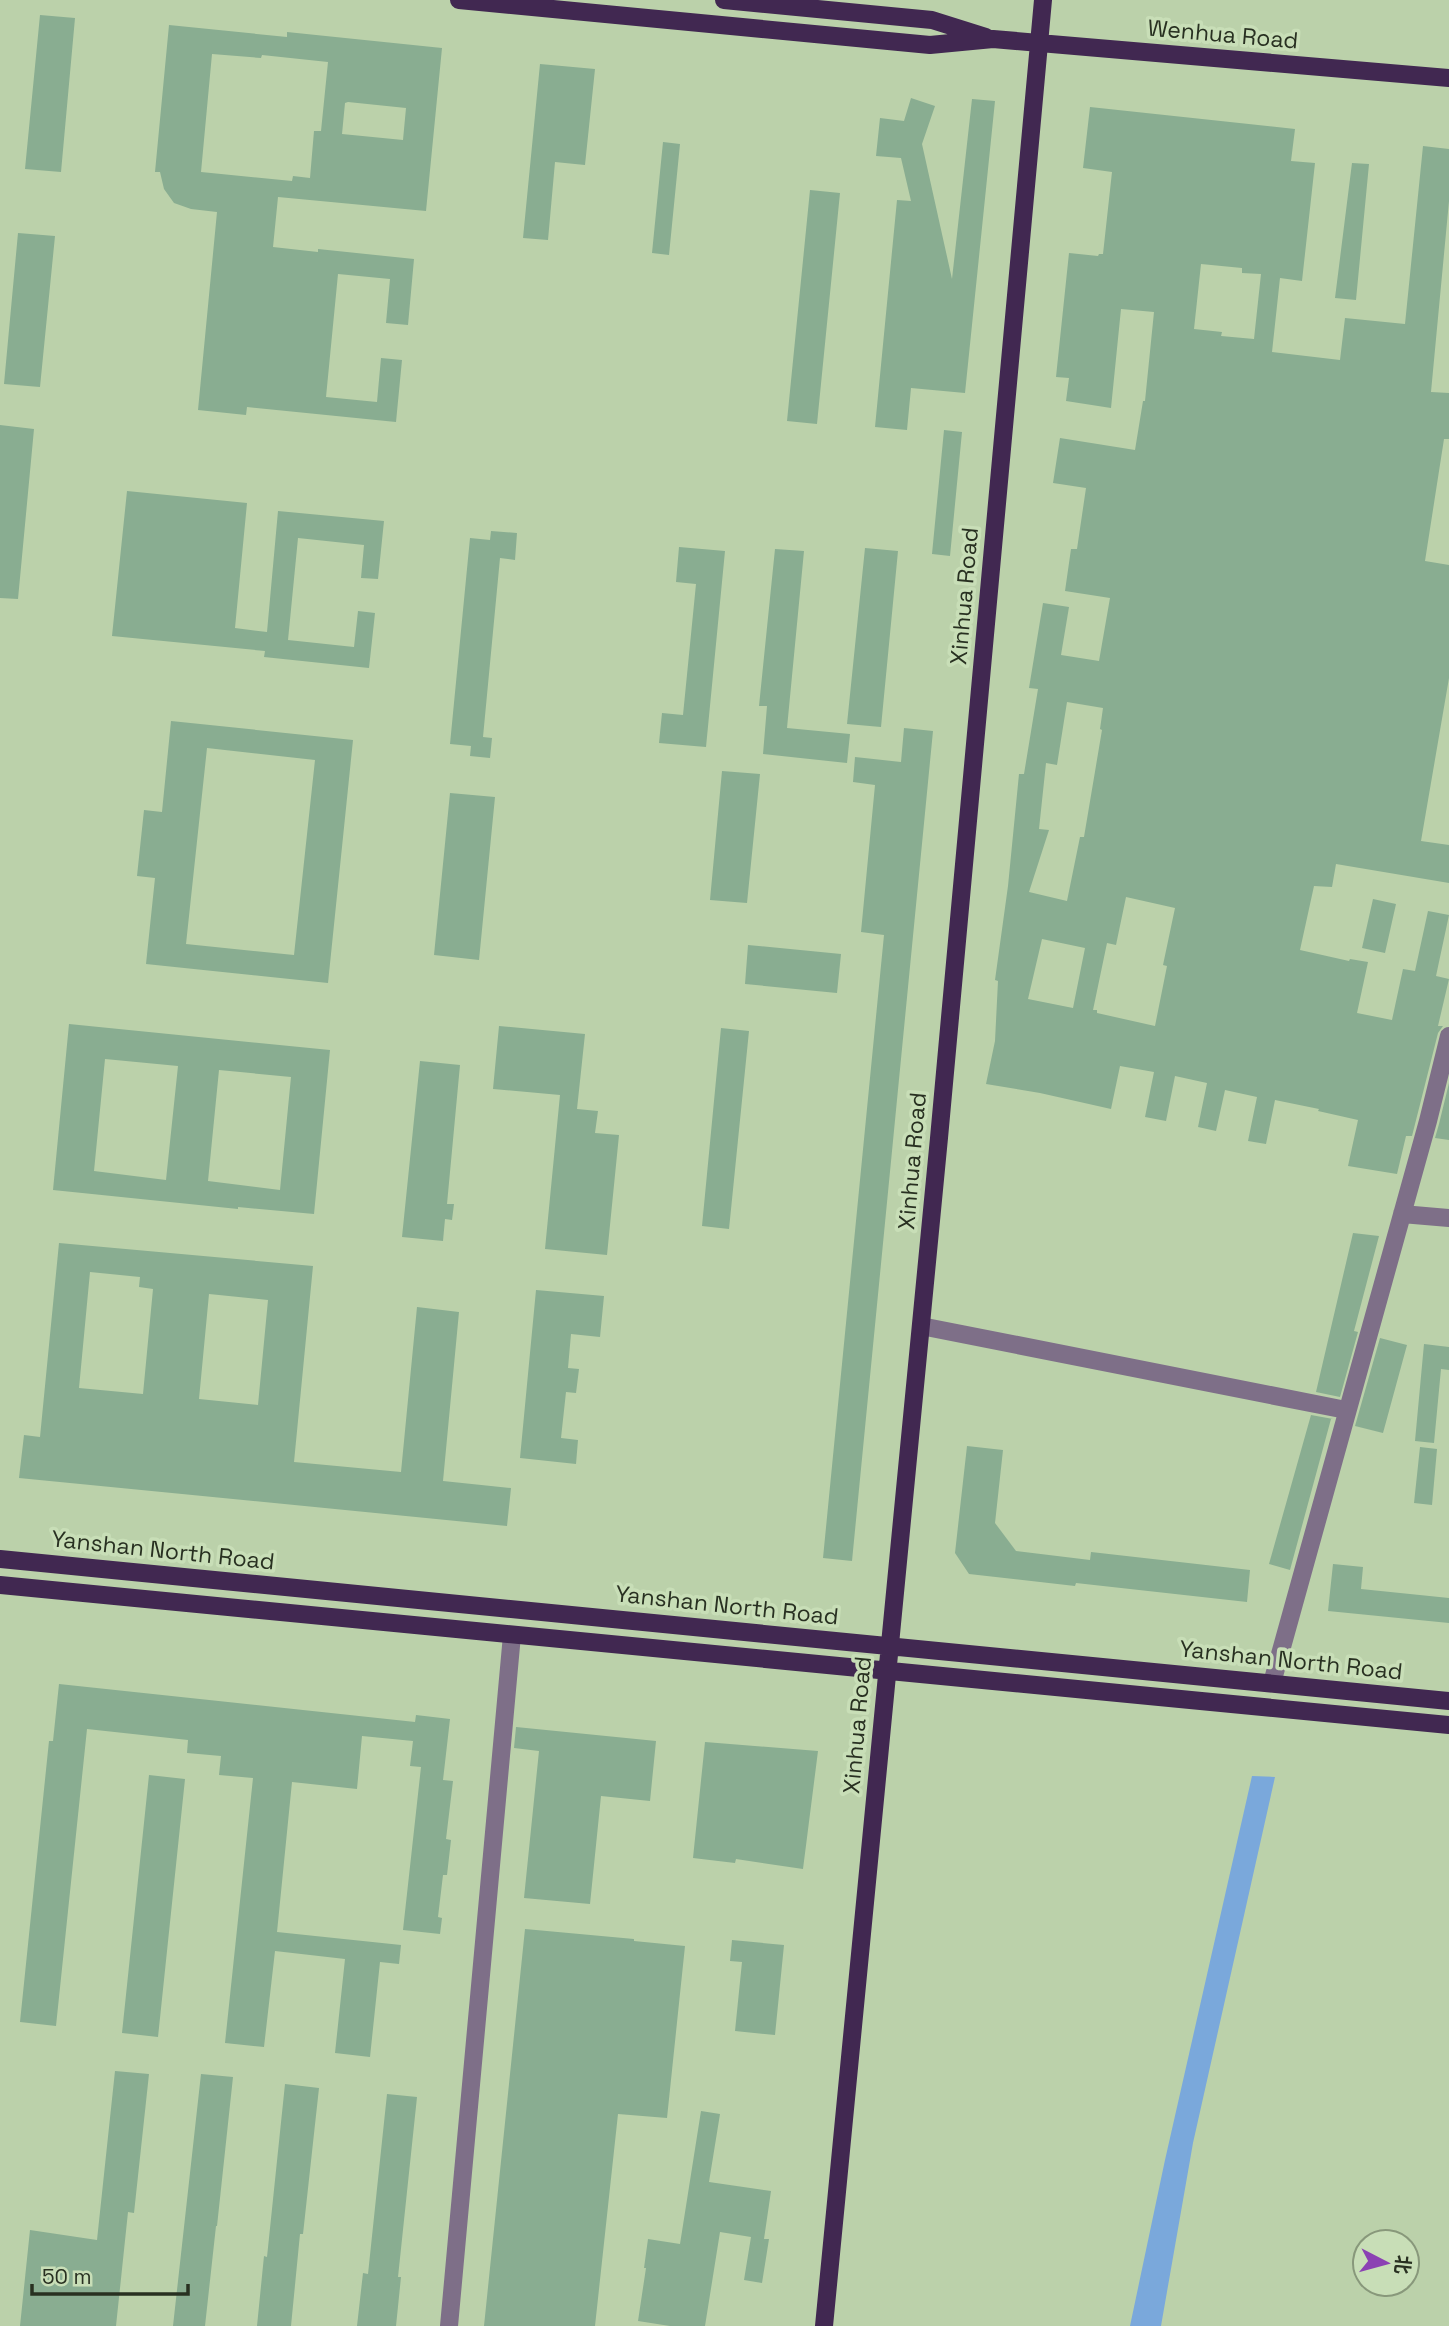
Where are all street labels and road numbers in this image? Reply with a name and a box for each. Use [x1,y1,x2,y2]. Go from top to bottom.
street label: Wenhua Road [1146,12,1300,56]
street label: Xinhua Road [943,526,985,666]
street label: Xinhua Road [891,1091,933,1231]
street label: Yanshan North Road [50,1523,276,1577]
street label: Yanshan North Road [614,1578,840,1632]
street label: Yanshan North Road [1178,1633,1404,1687]
street label: Xinhua Road [836,1655,878,1795]

